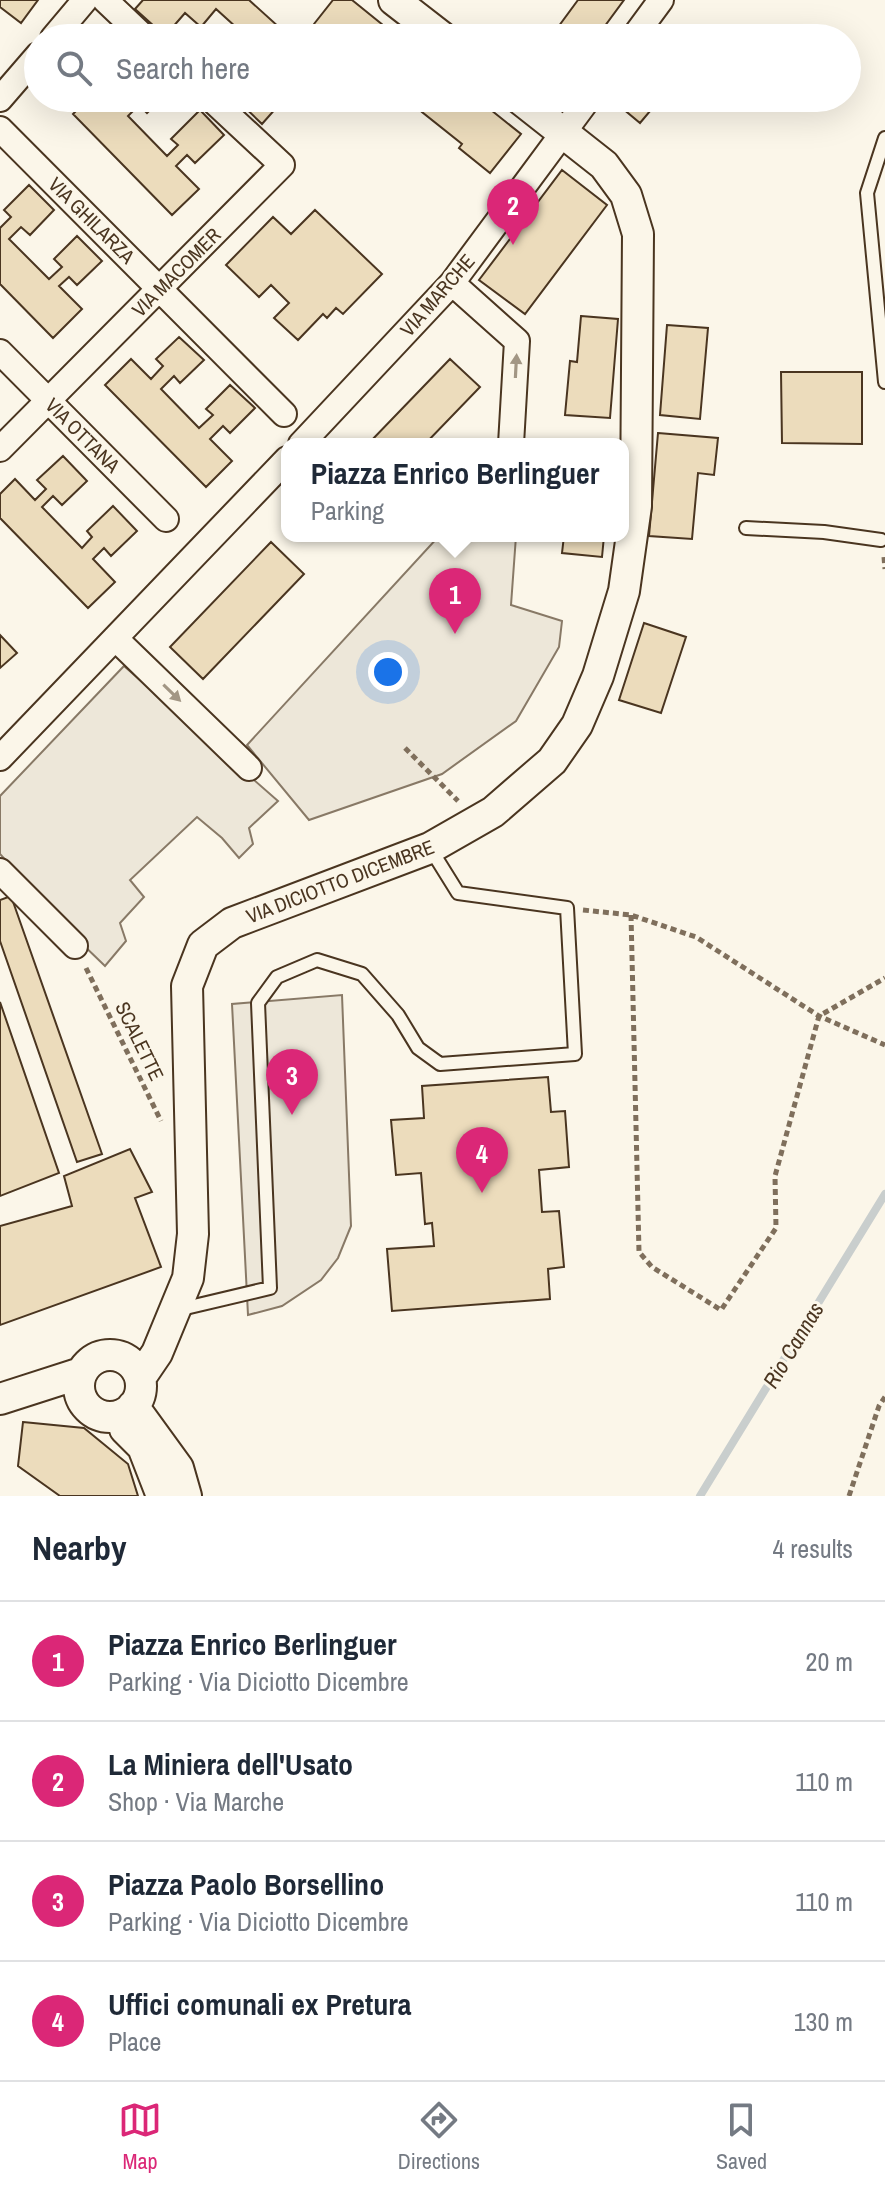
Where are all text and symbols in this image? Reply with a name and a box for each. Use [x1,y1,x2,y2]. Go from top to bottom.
search box [24,24,861,112]
icon: search [52,46,96,90]
text: Search here [116,48,250,88]
street label: VIA GHILARZA [43,171,141,269]
pin: 2 [487,179,539,245]
street label: VIA MACOMER [126,221,227,322]
street label: VIA MARCHE [394,248,480,342]
one-way arrow [510,353,523,378]
street label: VIA OTTANA [40,392,126,478]
popup [281,438,629,542]
text: Piazza Enrico Berlinguer [311,453,599,493]
text: Parking [311,493,384,528]
pin: 1 [429,568,481,634]
your location [368,652,408,692]
one-way arrow [162,684,181,702]
street label: VIA DICIOTTO DICEMBRE [242,833,438,929]
street label: SCALETTE [109,997,171,1085]
pin: 3 [266,1049,318,1115]
pin: 4 [456,1127,508,1193]
water label: Rio Cannas [756,1296,830,1394]
text: Nearby [32,1525,127,1571]
text: 4 results [772,1531,853,1566]
text: Piazza Enrico Berlinguer [108,1624,396,1664]
text: 1 [52,1644,64,1679]
text: 20 m [806,1644,853,1679]
text: Parking · Via Diciotto Dicembre [108,1664,409,1699]
text: La Miniera dell'Usato [108,1744,353,1784]
text: 2 [52,1764,64,1799]
text: 110 m [795,1764,853,1799]
text: Shop · Via Marche [108,1784,284,1819]
text: Piazza Paolo Borsellino [108,1864,384,1904]
text: 3 [52,1884,64,1919]
text: 110 m [795,1884,853,1919]
text: Parking · Via Diciotto Dicembre [108,1904,409,1939]
text: Uffici comunali ex Pretura [108,1984,412,2024]
text: 4 [52,2004,64,2039]
text: 130 m [794,2004,853,2039]
text: Place [108,2024,161,2059]
tab: Map [118,2098,162,2176]
tab: Directions [398,2098,480,2176]
tab: Saved [716,2098,767,2176]

